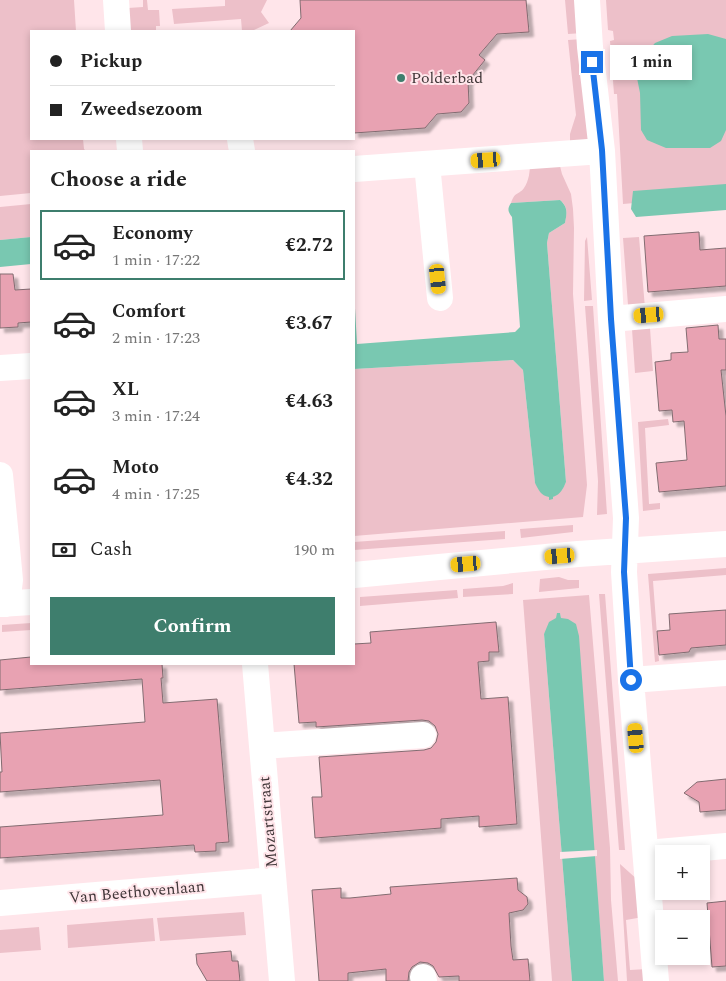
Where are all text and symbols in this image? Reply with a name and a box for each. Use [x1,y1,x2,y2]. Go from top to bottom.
callout: 1 min [610,44,692,80]
text: Pickup [80,47,142,76]
text: 1 min [630,50,672,74]
route end [581,51,603,73]
place label: Polderbad [411,66,483,90]
marker: Polderbad [395,72,407,84]
text: Zweedsezoom [80,95,203,124]
car [470,151,501,169]
text: Choose a ride [50,163,187,196]
text: Economy [112,219,193,248]
icon: car [52,223,97,268]
text: €2.72 [285,231,333,260]
text: 1 min · 17:22 [112,248,200,272]
car [428,263,447,295]
text: Comfort [112,297,186,326]
icon: car [52,301,97,346]
car [633,306,664,324]
text: €3.67 [285,309,333,338]
text: 2 min · 17:23 [112,326,200,350]
text: XL [112,375,139,404]
icon: car [52,379,97,424]
text: €4.63 [285,387,333,416]
text: 3 min · 17:24 [112,404,200,428]
text: Moto [112,453,159,482]
icon: car [52,457,97,502]
text: €4.32 [285,465,333,494]
text: 4 min · 17:25 [112,482,200,506]
text: Cash [90,535,132,564]
icon: cash [50,536,78,564]
text: 190 m [293,538,335,562]
car [544,547,575,565]
car [450,555,481,573]
button: Confirm [50,597,335,655]
route start [620,669,642,691]
car [627,722,644,754]
street label: Mozartstraat [252,775,284,869]
map controls [655,845,710,965]
button: + [655,845,710,900]
street label: Van Beethovenlaan [68,874,206,910]
button: − [655,910,710,965]

